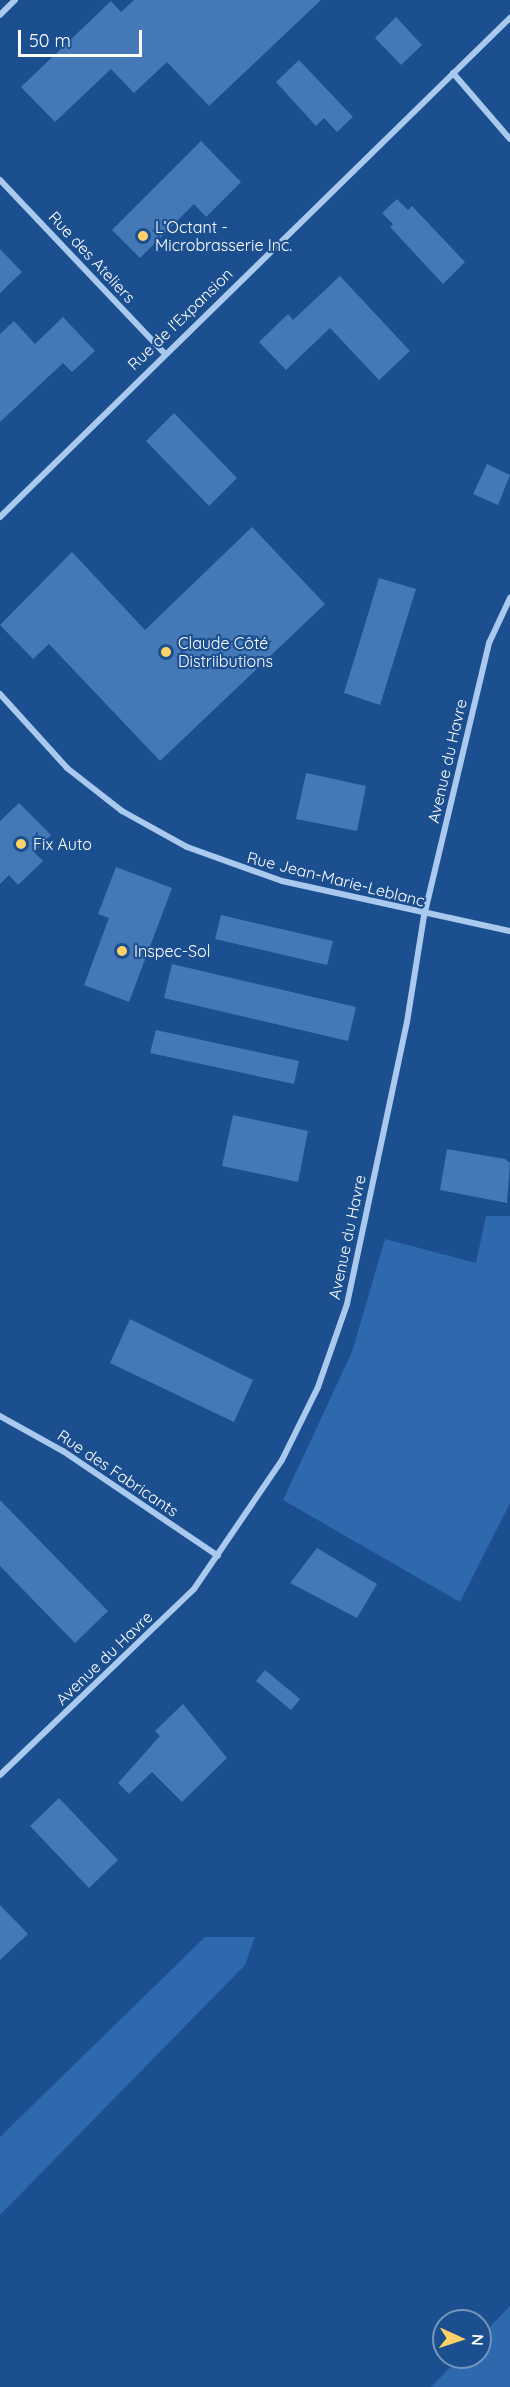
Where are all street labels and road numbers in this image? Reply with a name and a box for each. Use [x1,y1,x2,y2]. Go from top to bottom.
street label: Rue des Ateliers [45,207,139,307]
street label: Rue de l'Expansion [124,264,236,374]
street label: Avenue du Havre [423,697,471,825]
street label: Rue Jean-Marie-Leblanc [245,848,427,910]
street label: Avenue du Havre [324,1173,370,1301]
street label: Rue des Fabricants [54,1425,182,1521]
street label: Avenue du Havre [52,1607,156,1709]

